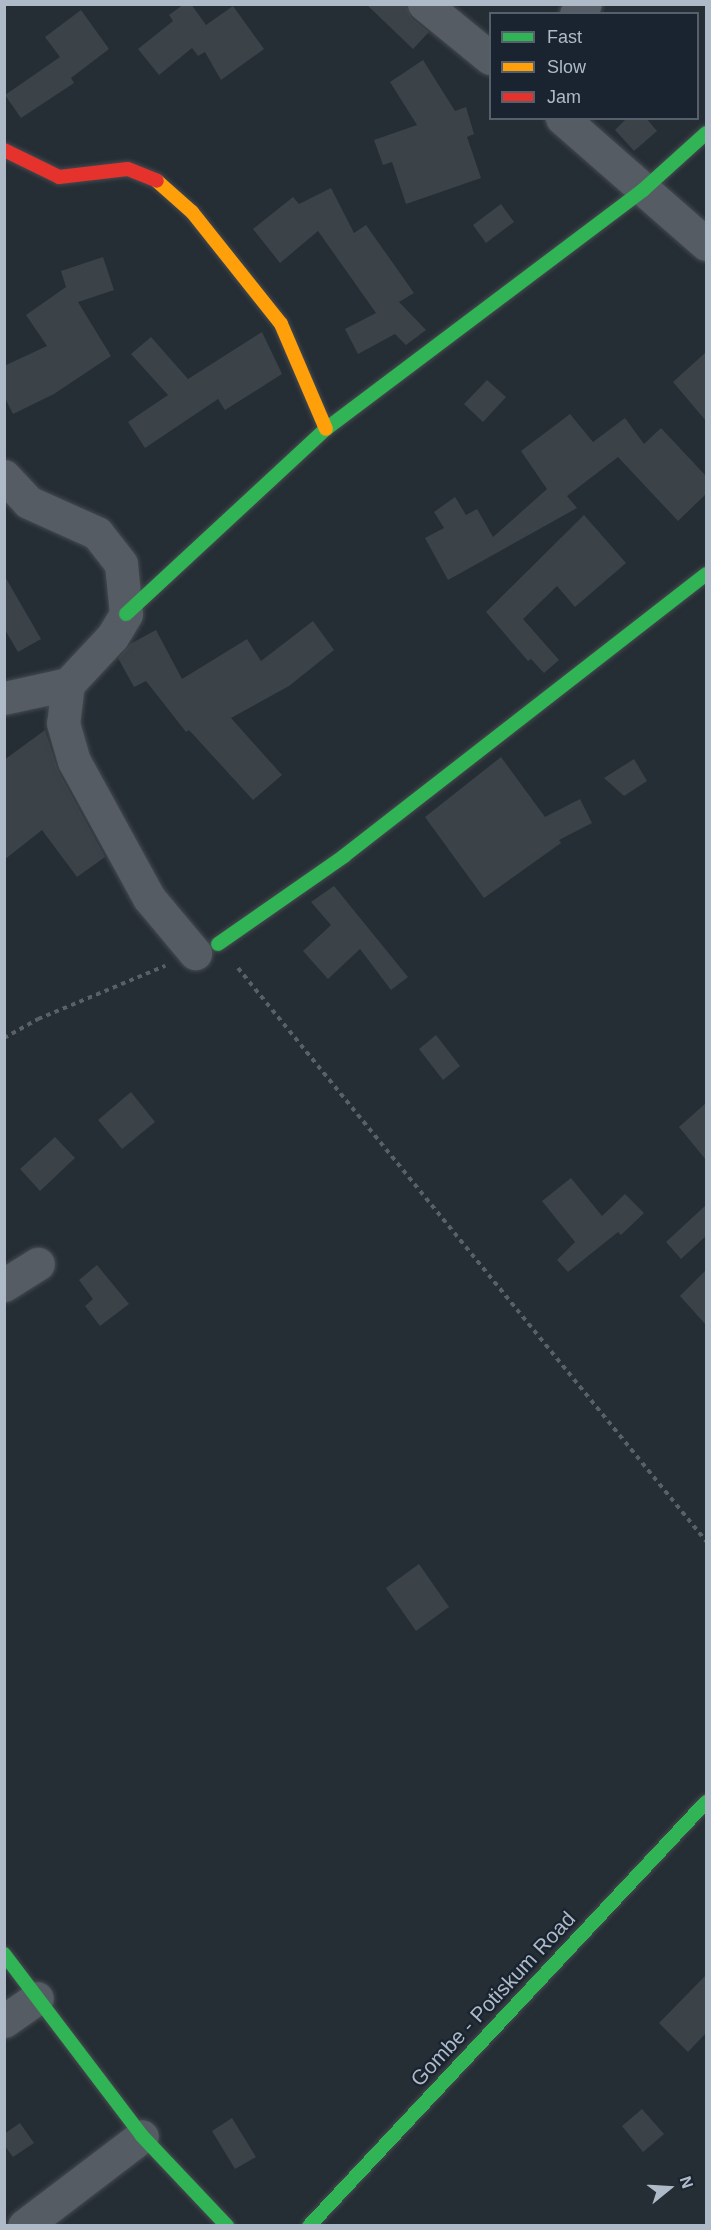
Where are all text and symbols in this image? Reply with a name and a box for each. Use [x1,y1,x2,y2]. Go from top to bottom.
legend [489,12,699,120]
text: Fast [547,27,582,47]
text: Slow [547,57,586,77]
text: Jam [547,87,581,107]
street label: Gombe - Potiskum Road [405,1906,581,2092]
north arrow [639,2158,699,2218]
text: N [677,2174,696,2190]

